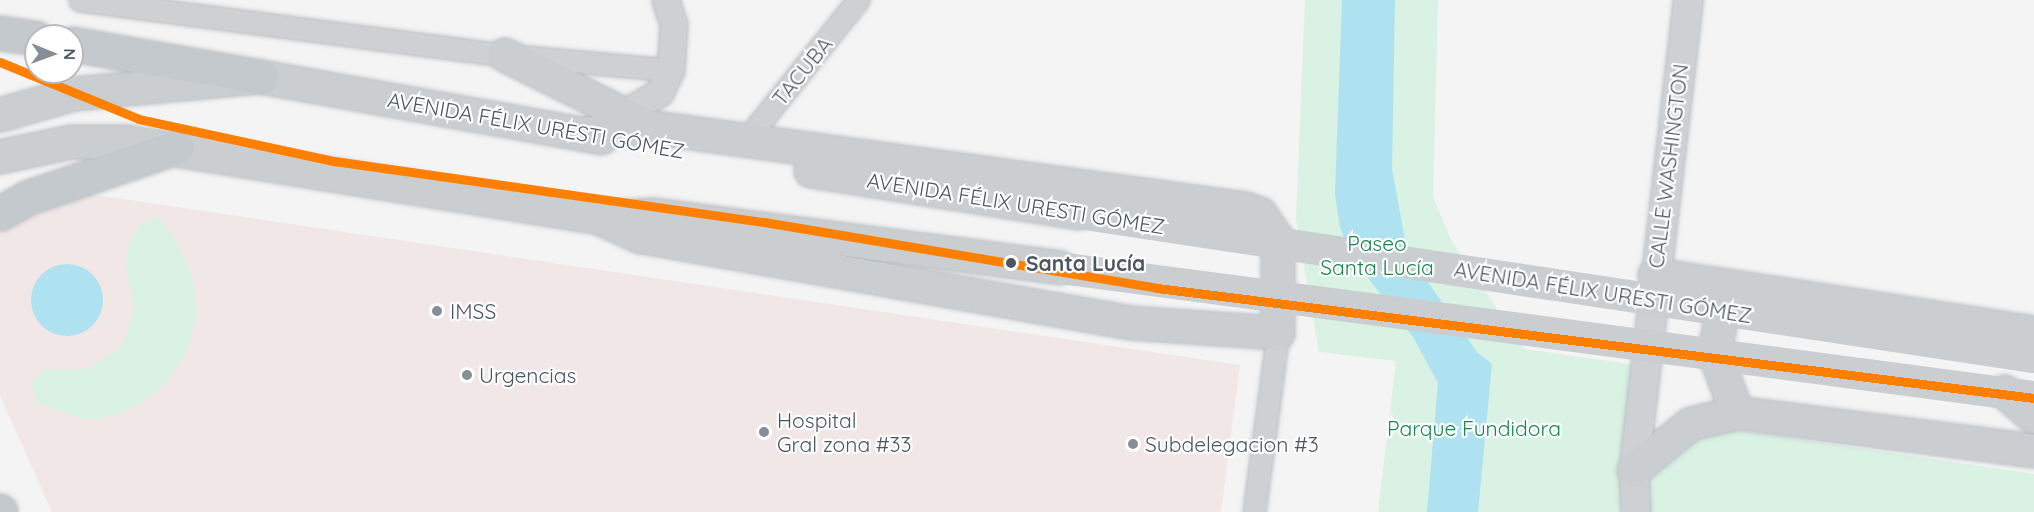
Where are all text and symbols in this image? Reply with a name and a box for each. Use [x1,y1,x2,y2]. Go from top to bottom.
north arrow [24,24,84,84]
street label: TACUBA [767,32,837,110]
text: N [60,48,80,60]
street label: CALLE WASHINGTON [1643,62,1693,270]
street label: AVENIDA FÉLIX URESTI GÓMEZ [386,86,686,164]
street label: AVENIDA FÉLIX URESTI GÓMEZ [865,167,1167,239]
park label: Paseo Santa Lucía [1320,230,1434,280]
place label: Santa Lucía [1026,250,1145,276]
marker: Santa Lucía [1001,253,1021,273]
street label: AVENIDA FÉLIX URESTI GÓMEZ [1452,256,1754,328]
place label: IMSS [450,298,496,324]
marker: IMSS [428,302,446,320]
place label: Urgencias [479,362,576,388]
marker: Urgencias [460,368,474,382]
place label: Hospital Gral zona #33 [777,407,912,457]
park label: Parque Fundidora [1387,415,1561,441]
marker: Hospital Gral zona #33 [755,423,773,441]
place label: Subdelegacion #3 [1145,431,1319,457]
marker: Subdelegacion #3 [1126,437,1140,451]

